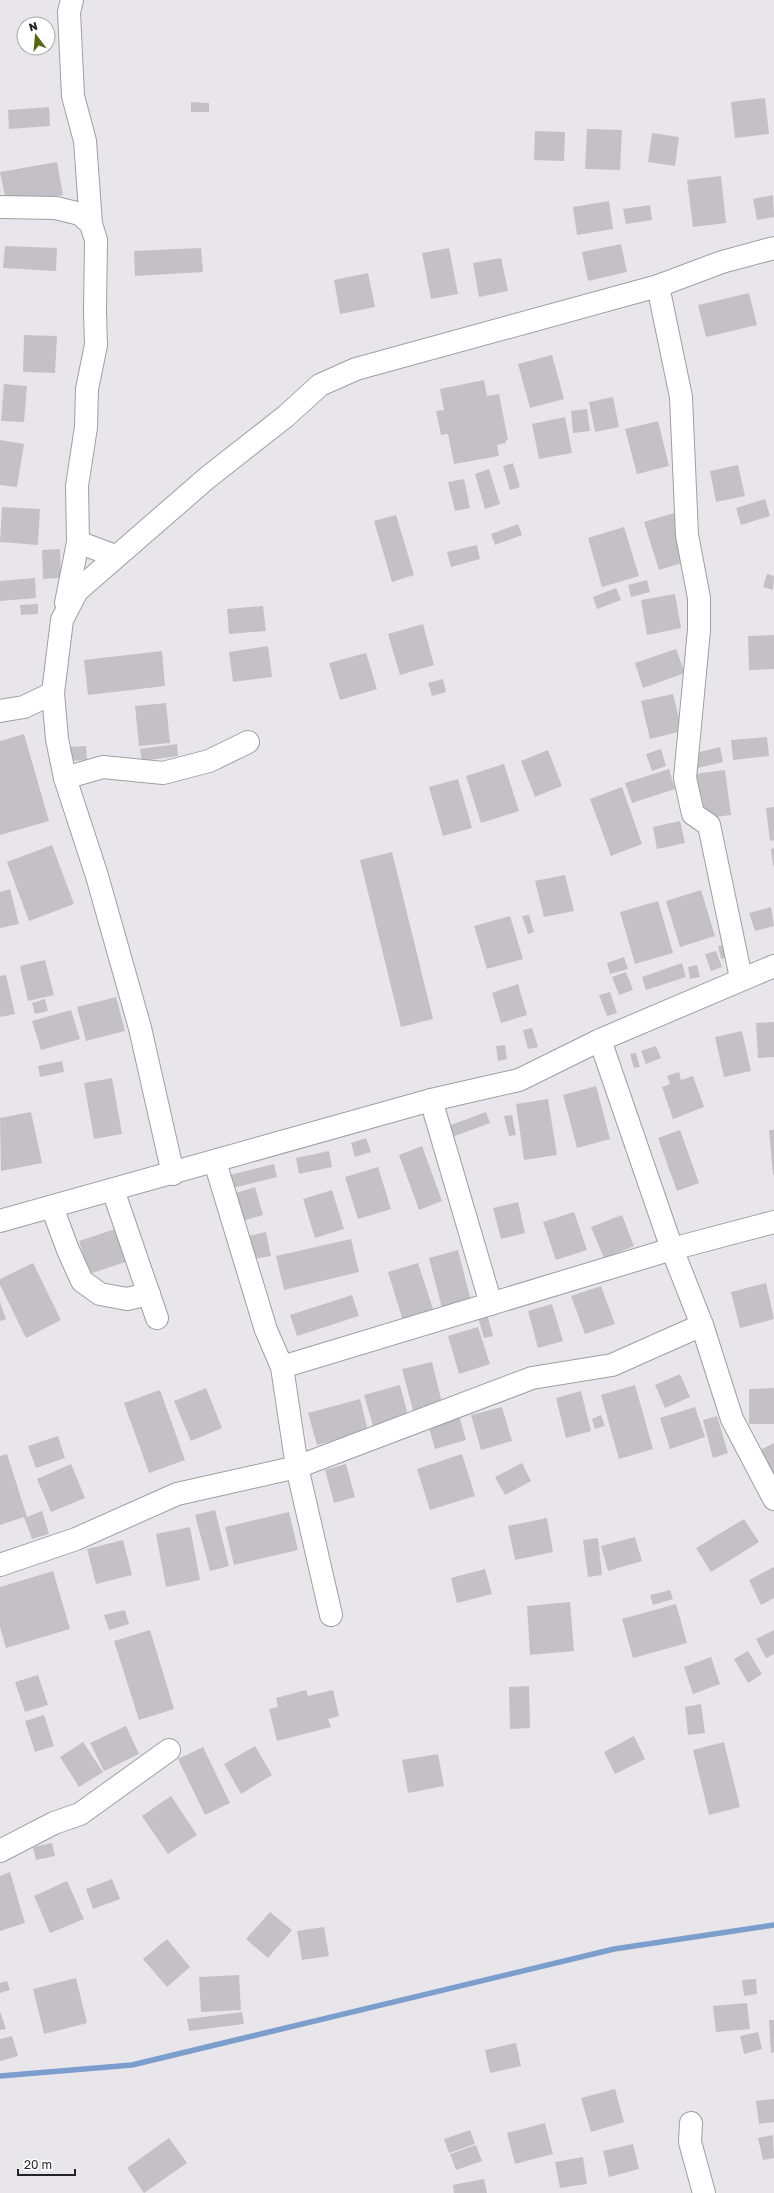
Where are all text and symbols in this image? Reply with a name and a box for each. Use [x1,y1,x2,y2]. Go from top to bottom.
north arrow [16,16,56,56]
text: N [27,19,39,33]
scale bar [18,2151,75,2177]
text: 20 m [24,2157,52,2172]

